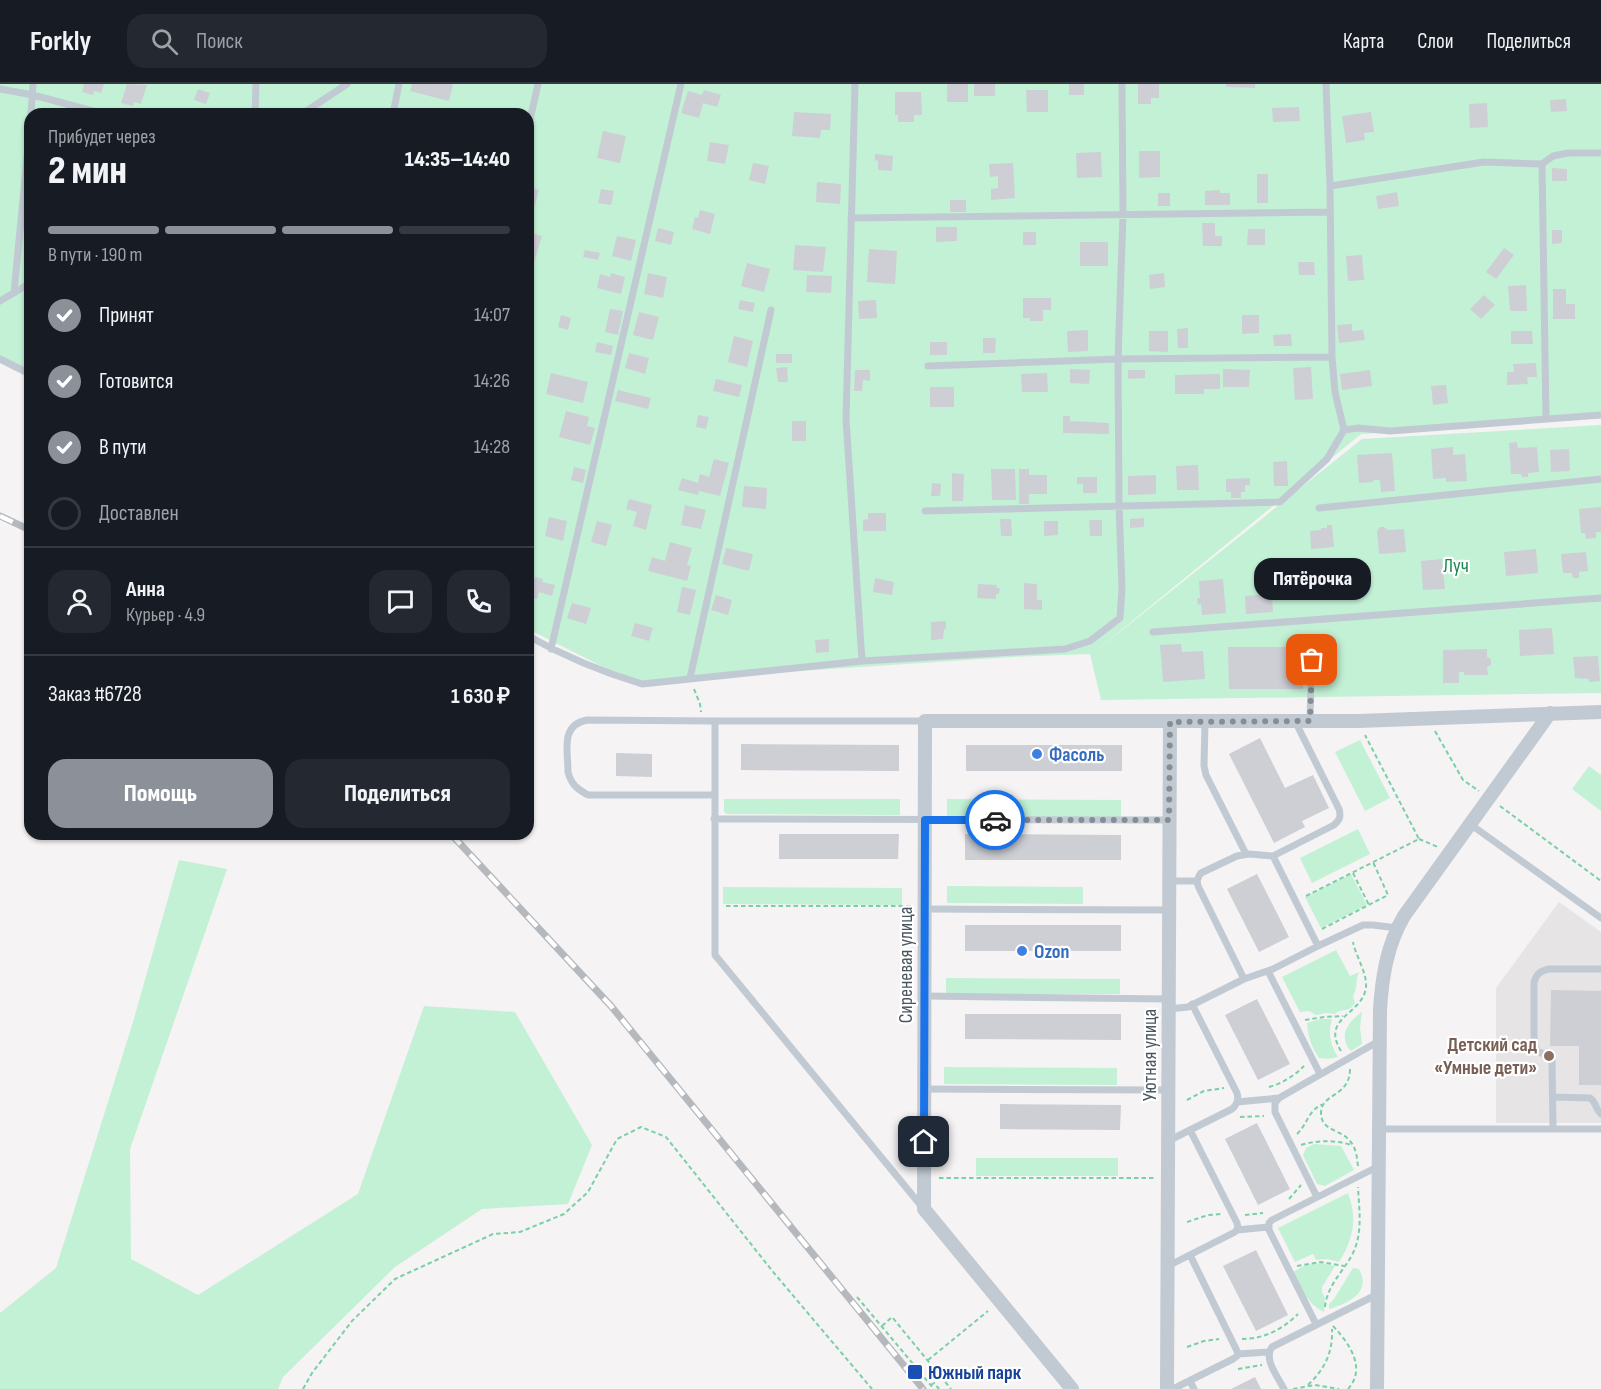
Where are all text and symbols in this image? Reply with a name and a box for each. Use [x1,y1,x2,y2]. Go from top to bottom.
search box [127,14,547,68]
text: Forkly [30,25,91,58]
icon: search [148,25,181,58]
text: Поиск [196,28,243,55]
text: Карта [1343,29,1384,54]
text: Слои [1417,29,1453,54]
text: Поделиться [1486,29,1571,54]
text: Прибудет через [48,125,156,149]
text: 14:35–14:40 [405,146,510,173]
text: 2 мин [48,148,127,195]
text: В пути · 190 m [48,243,142,267]
icon: check [48,299,81,332]
text: Принят [99,302,154,329]
text: 14:07 [474,303,510,327]
icon: check [48,365,81,398]
text: Готовится [99,368,173,395]
text: 14:26 [474,369,510,393]
icon: check [48,431,81,464]
text: В пути [99,434,147,461]
text: 14:28 [474,435,510,459]
text: Доставлен [99,500,179,527]
park label: Луч [1443,554,1469,578]
callout: Пятёрочка [1254,558,1370,600]
text: Пятёрочка [1273,567,1352,591]
button: person [48,570,111,633]
button: chat [369,570,432,633]
button: phone [447,570,510,633]
text: Анна [126,576,165,603]
text: Курьер · 4.9 [126,603,205,627]
pin [1286,634,1337,685]
icon: bag [1295,643,1328,676]
text: Заказ #6728 [48,681,142,708]
text: 1 630 ₽ [451,683,510,710]
place label: Фасоль [1049,743,1104,767]
marker: Фасоль [1030,747,1044,761]
button: Помощь [48,759,273,828]
button: Поделиться [285,759,510,828]
courier [965,790,1025,850]
icon: car [979,804,1012,837]
street label: Сиреневая улица [894,907,918,1023]
place label: Ozon [1034,940,1069,964]
marker: Ozon [1015,944,1029,958]
street label: Уютная улица [1138,1009,1162,1101]
place label: Детский сад «Умные дети» [1434,1033,1538,1080]
marker: Детский сад «Умные дети» [1542,1049,1556,1063]
pin [898,1116,949,1167]
icon: home [907,1125,940,1158]
place label: Южный парк [928,1361,1022,1385]
marker: Южный парк [906,1363,924,1381]

